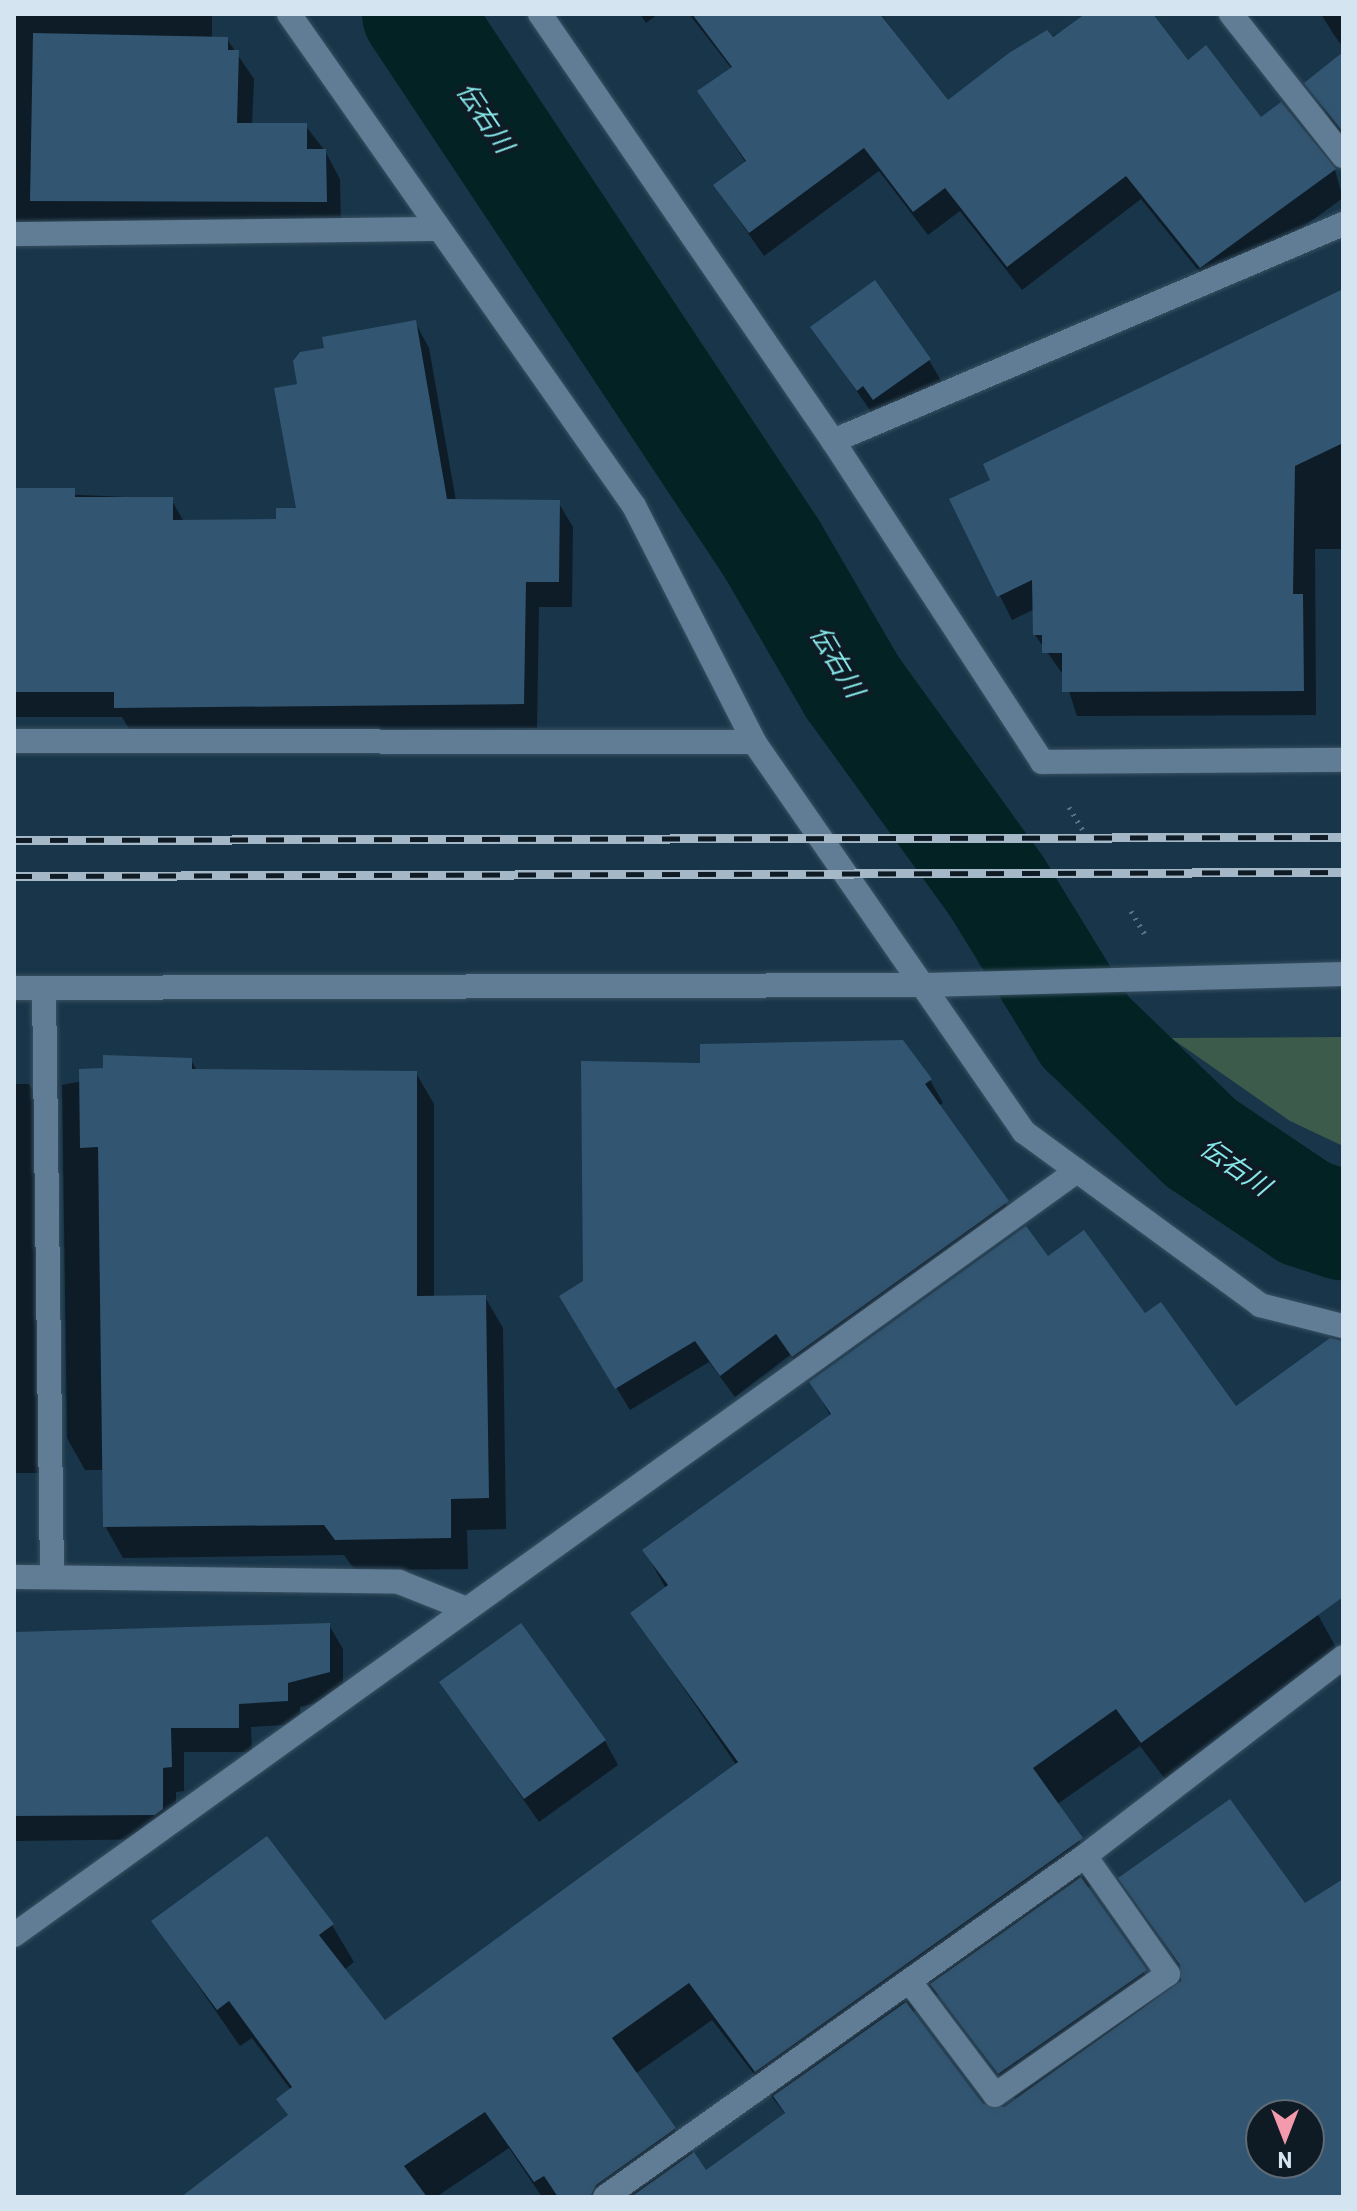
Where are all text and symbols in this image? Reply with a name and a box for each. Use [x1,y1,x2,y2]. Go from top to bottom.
water label: 伝右川 [451,76,521,158]
water label: 伝右川 [805,620,871,702]
water label: 伝右川 [1195,1131,1277,1201]
north arrow [1245,2099,1325,2179]
text: N [1278,2148,1292,2174]

